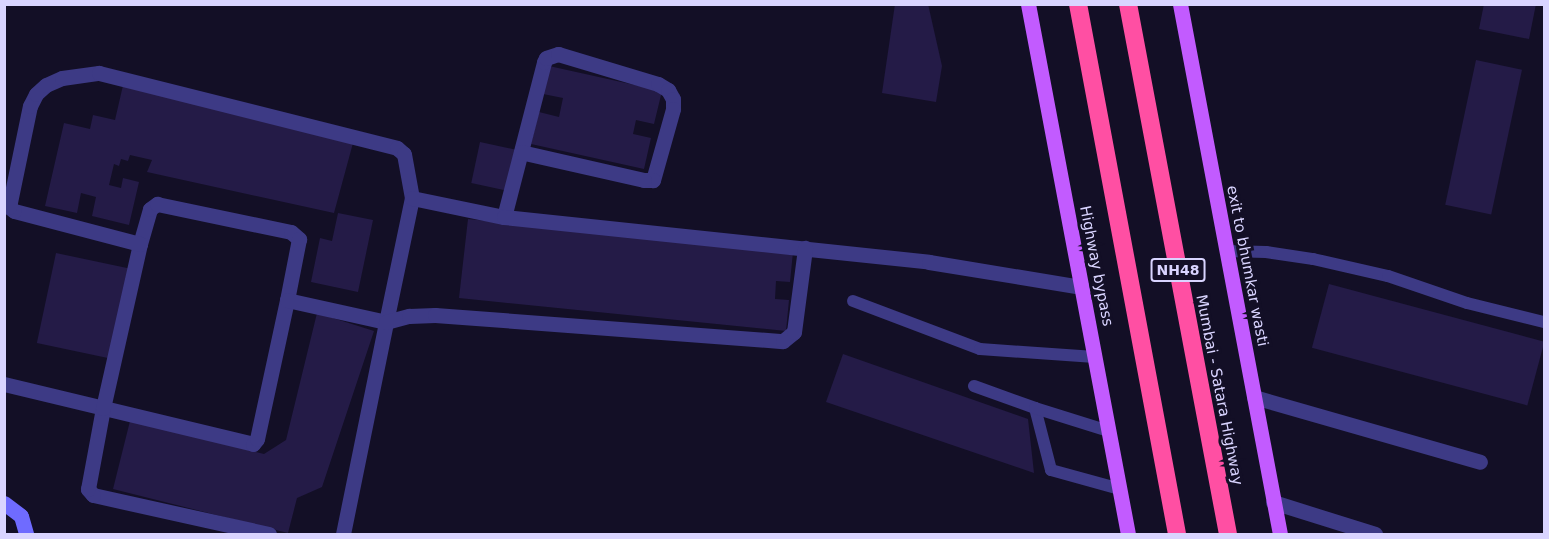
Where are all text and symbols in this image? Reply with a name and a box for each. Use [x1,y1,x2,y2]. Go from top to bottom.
street label: exit to bhumkar wasti [1223,184,1271,348]
street label: Highway bypass [1075,204,1117,328]
road number: NH48 [1150,259,1206,281]
street label: Mumbai - Satara Highway [1192,293,1246,487]

